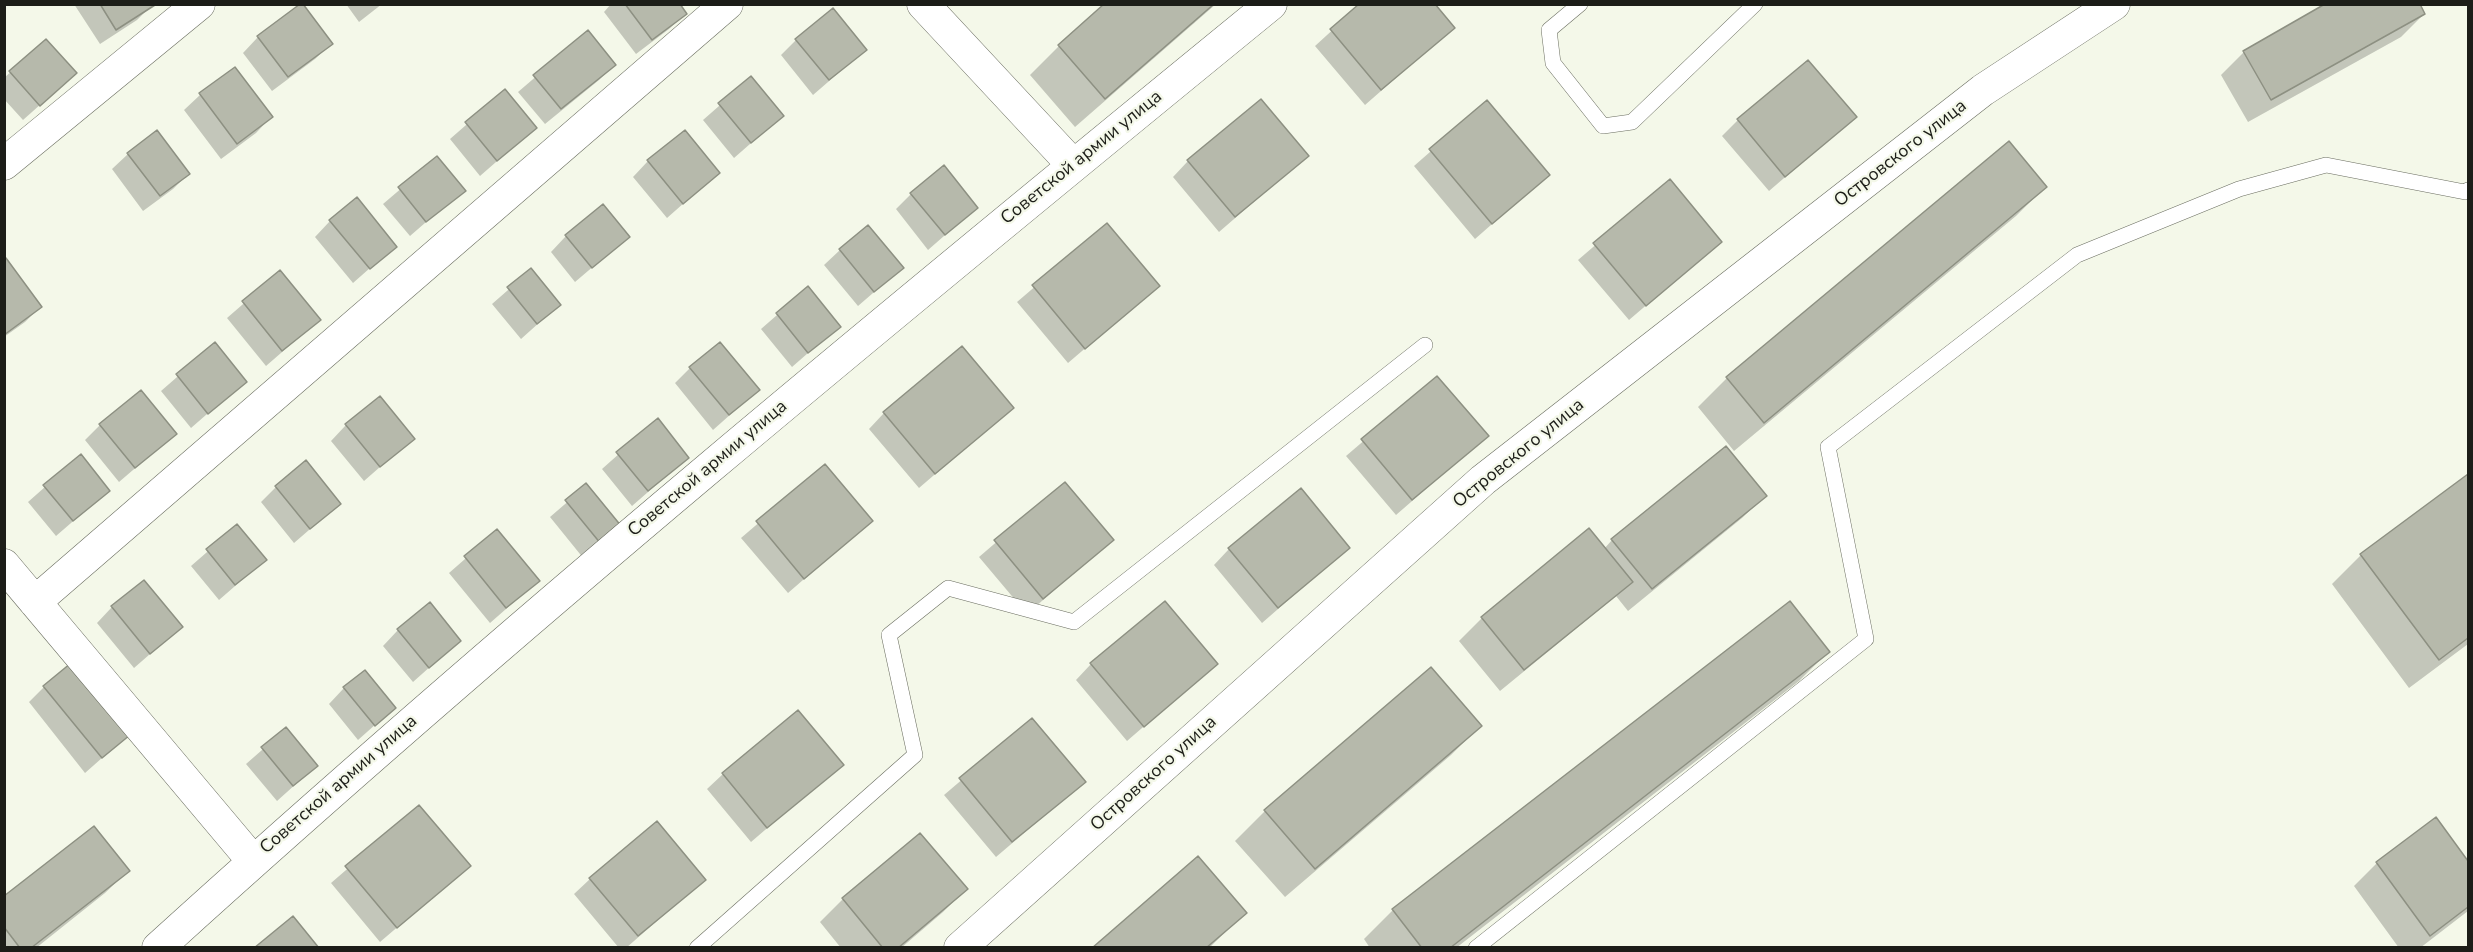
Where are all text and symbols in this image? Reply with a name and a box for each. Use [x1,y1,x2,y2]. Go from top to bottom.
street label: Советской армии улица [997,86,1167,230]
street label: Островского улица [1831,96,1971,212]
street label: Островского улица [1449,395,1589,513]
street label: Советской армии улица [624,396,792,542]
street label: Советской армии улица [256,711,422,859]
street label: Островского улица [1087,712,1221,836]

